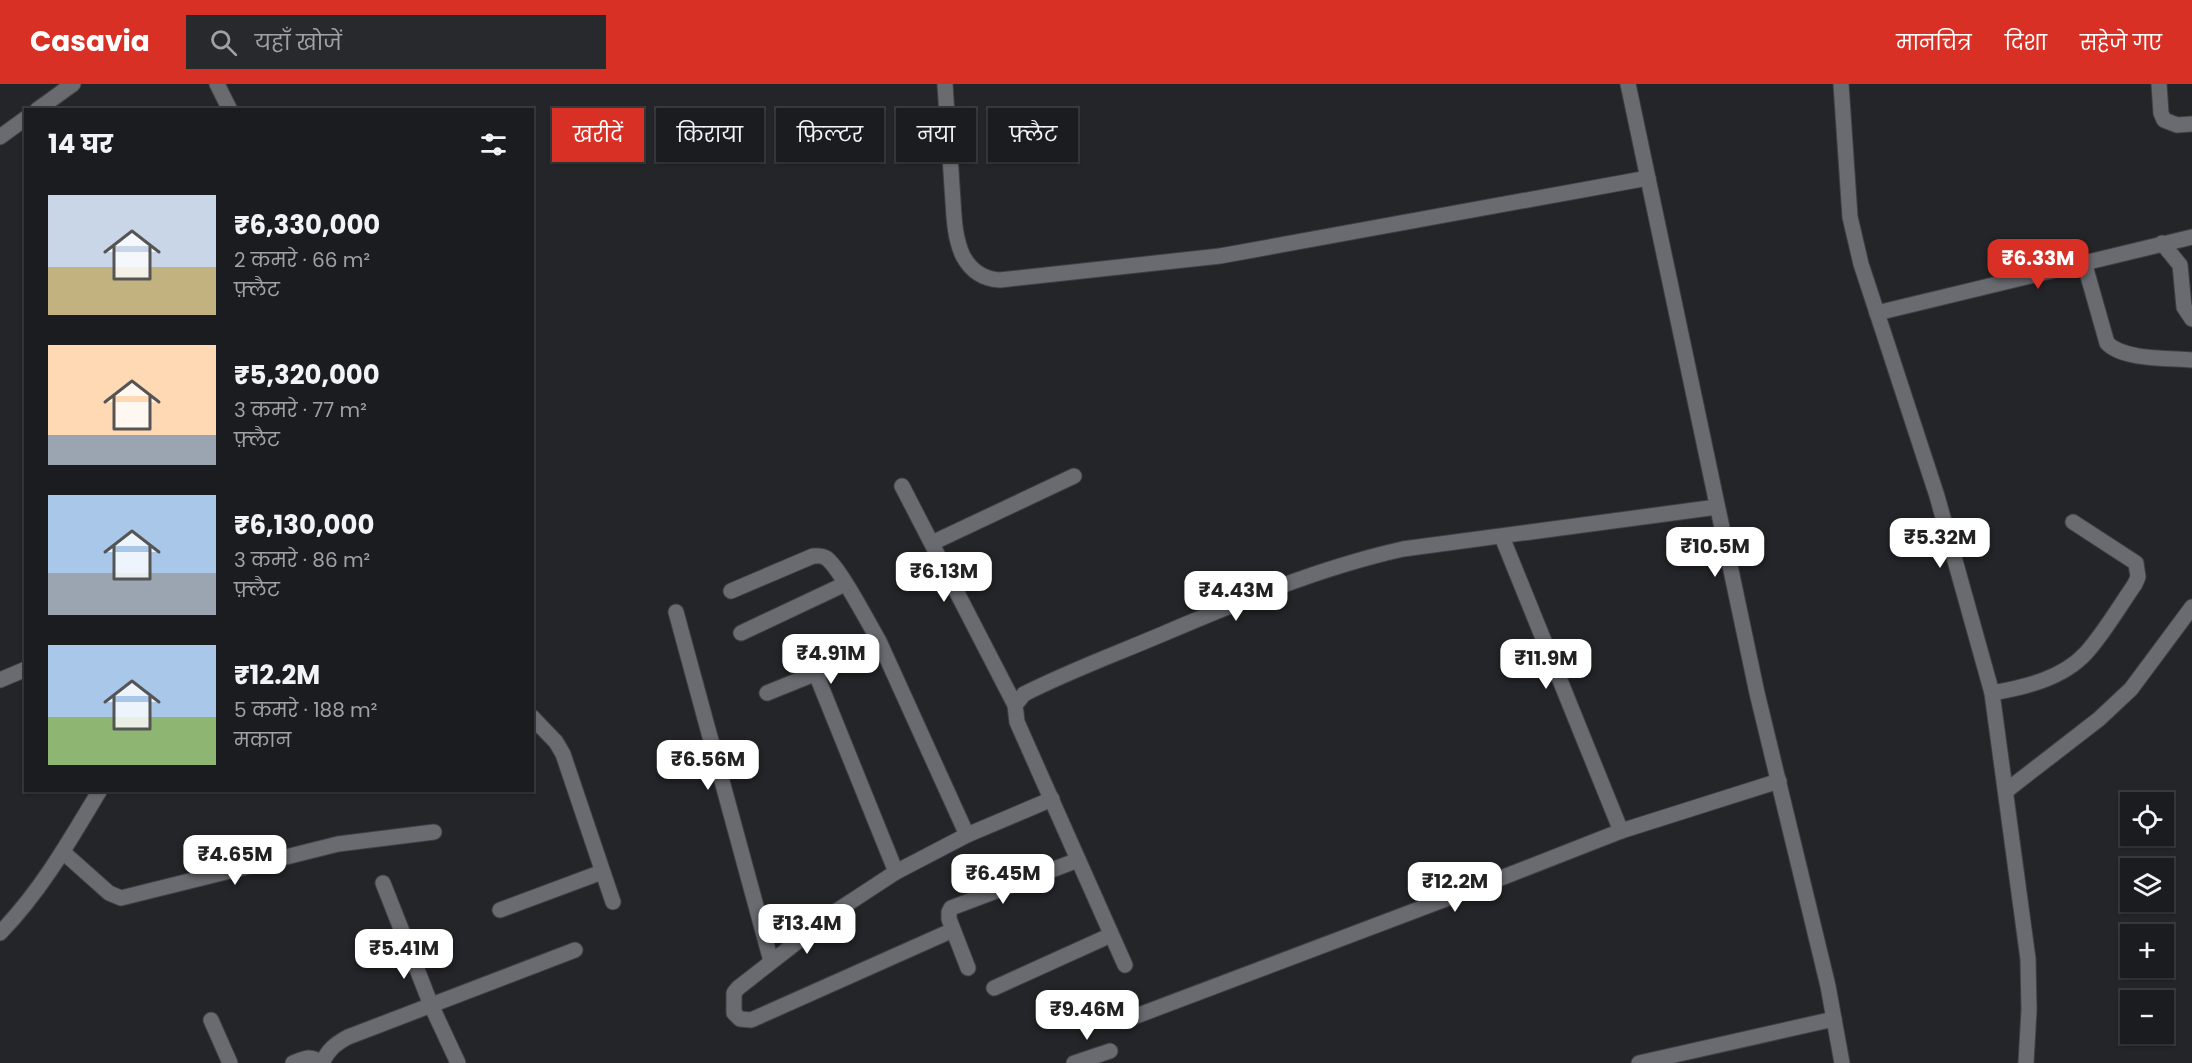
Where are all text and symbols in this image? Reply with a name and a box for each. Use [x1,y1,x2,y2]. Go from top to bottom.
search box [186,15,606,69]
text: Casavia [30,22,150,61]
icon: search [207,26,240,59]
text: यहाँ खोजें [255,27,342,58]
text: मानचित्र [1896,28,1972,57]
text: दिशा [2005,28,2047,57]
text: सहेजे गए [2080,28,2162,57]
chip: खरीदें [552,108,644,162]
chip: किराया [656,108,764,162]
chip: फ़िल्टर [776,108,884,162]
chip: नया [896,108,976,162]
chip: फ़्लैट [988,108,1078,162]
text: 14 घर [48,126,113,162]
icon: filters [477,128,510,161]
text: ₹6,330,000 [234,207,380,243]
icon: home [96,219,168,291]
pin: ₹6.33M [1989,239,2087,290]
text: ₹6.33M [2002,244,2074,272]
text: 2 कमरे · 66 m² [234,246,370,274]
text: फ़्लैट [234,276,280,304]
text: ₹5,320,000 [234,357,380,393]
icon: home [96,369,168,441]
text: 3 कमरे · 77 m² [234,396,367,424]
text: फ़्लैट [234,426,280,454]
text: ₹6,130,000 [234,507,374,543]
pin: ₹5.32M [1891,518,1989,569]
icon: home [96,519,168,591]
text: ₹5.32M [1904,523,1976,551]
pin: ₹10.5M [1666,527,1764,578]
text: ₹10.5M [1680,532,1750,560]
text: 3 कमरे · 86 m² [234,546,370,574]
pin: ₹6.13M [895,552,993,603]
text: ₹6.13M [910,557,978,585]
pin: ₹4.43M [1187,571,1285,622]
text: फ़्लैट [234,576,280,604]
text: ₹4.43M [1198,576,1274,604]
pin: ₹4.91M [782,634,880,685]
text: ₹4.91M [796,639,866,667]
pin: ₹11.9M [1497,639,1595,690]
text: ₹11.9M [1514,644,1578,672]
text: ₹12.2M [234,657,320,693]
icon: home [96,669,168,741]
text: 5 कमरे · 188 m² [234,696,377,724]
text: मकान [234,726,291,754]
pin: ₹6.56M [659,740,757,791]
text: ₹6.56M [671,745,745,773]
map controls [2120,792,2174,1044]
button: locate [2120,792,2174,846]
pin: ₹4.65M [186,835,284,886]
text: ₹4.65M [197,840,273,868]
pin: ₹6.45M [954,854,1052,905]
button: layers [2120,858,2174,912]
text: ₹6.45M [965,859,1041,887]
pin: ₹12.2M [1406,862,1504,913]
text: ₹12.2M [1422,867,1488,895]
pin: ₹13.4M [758,904,856,955]
text: ₹13.4M [772,909,842,937]
button: + [2120,924,2174,978]
pin: ₹5.41M [355,929,453,980]
text: ₹5.41M [369,934,439,962]
pin: ₹9.46M [1038,990,1136,1041]
button: − [2120,990,2174,1044]
text: ₹9.46M [1050,995,1124,1023]

